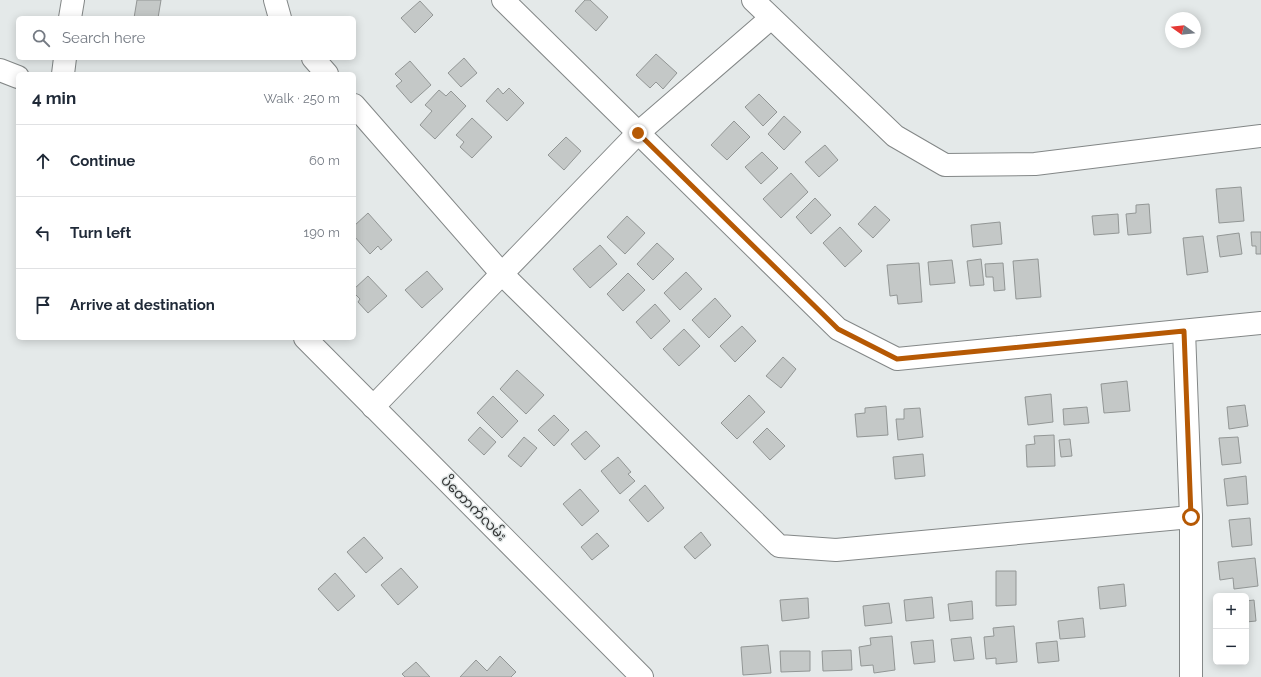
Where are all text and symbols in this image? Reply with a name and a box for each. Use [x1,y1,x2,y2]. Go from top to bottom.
north arrow [1165,12,1201,48]
search box [16,16,356,60]
icon: search [30,27,52,49]
text: Search here [62,29,145,47]
text: 4 min [32,88,76,108]
text: Walk · 250 m [263,91,340,106]
route end [629,124,647,142]
icon: ahead [32,150,54,172]
text: Continue [70,152,135,170]
text: 60 m [309,153,340,168]
icon: left [32,222,54,244]
text: Turn left [70,224,131,242]
text: 190 m [304,225,340,240]
icon: arrive [32,294,54,316]
text: Arrive at destination [70,296,215,314]
street label: ပိတောက်လမ်း [438,471,511,544]
route start [1182,508,1200,526]
map controls [1213,593,1249,665]
button: + [1213,593,1249,629]
button: − [1213,629,1249,665]

